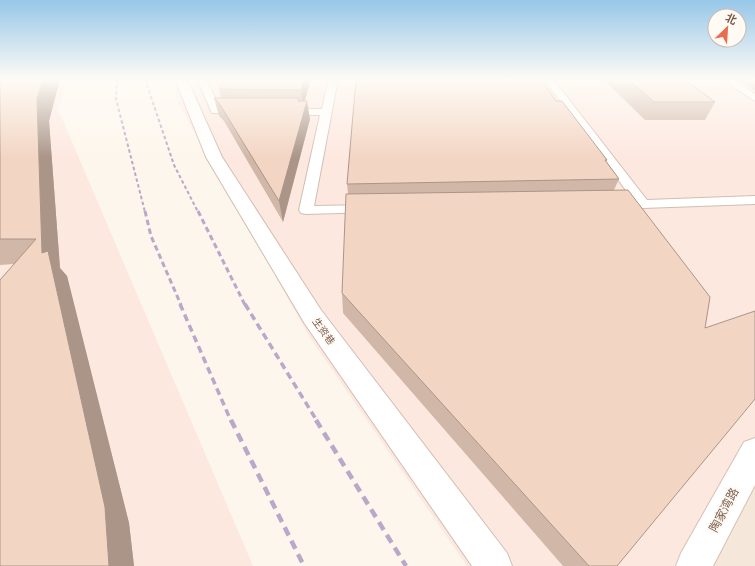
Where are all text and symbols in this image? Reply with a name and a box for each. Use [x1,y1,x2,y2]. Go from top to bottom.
north arrow [707,8,747,48]
text: 北 [723,10,739,28]
street label: 生资巷 [310,315,338,347]
street label: 陶家湾路 [706,485,741,534]

